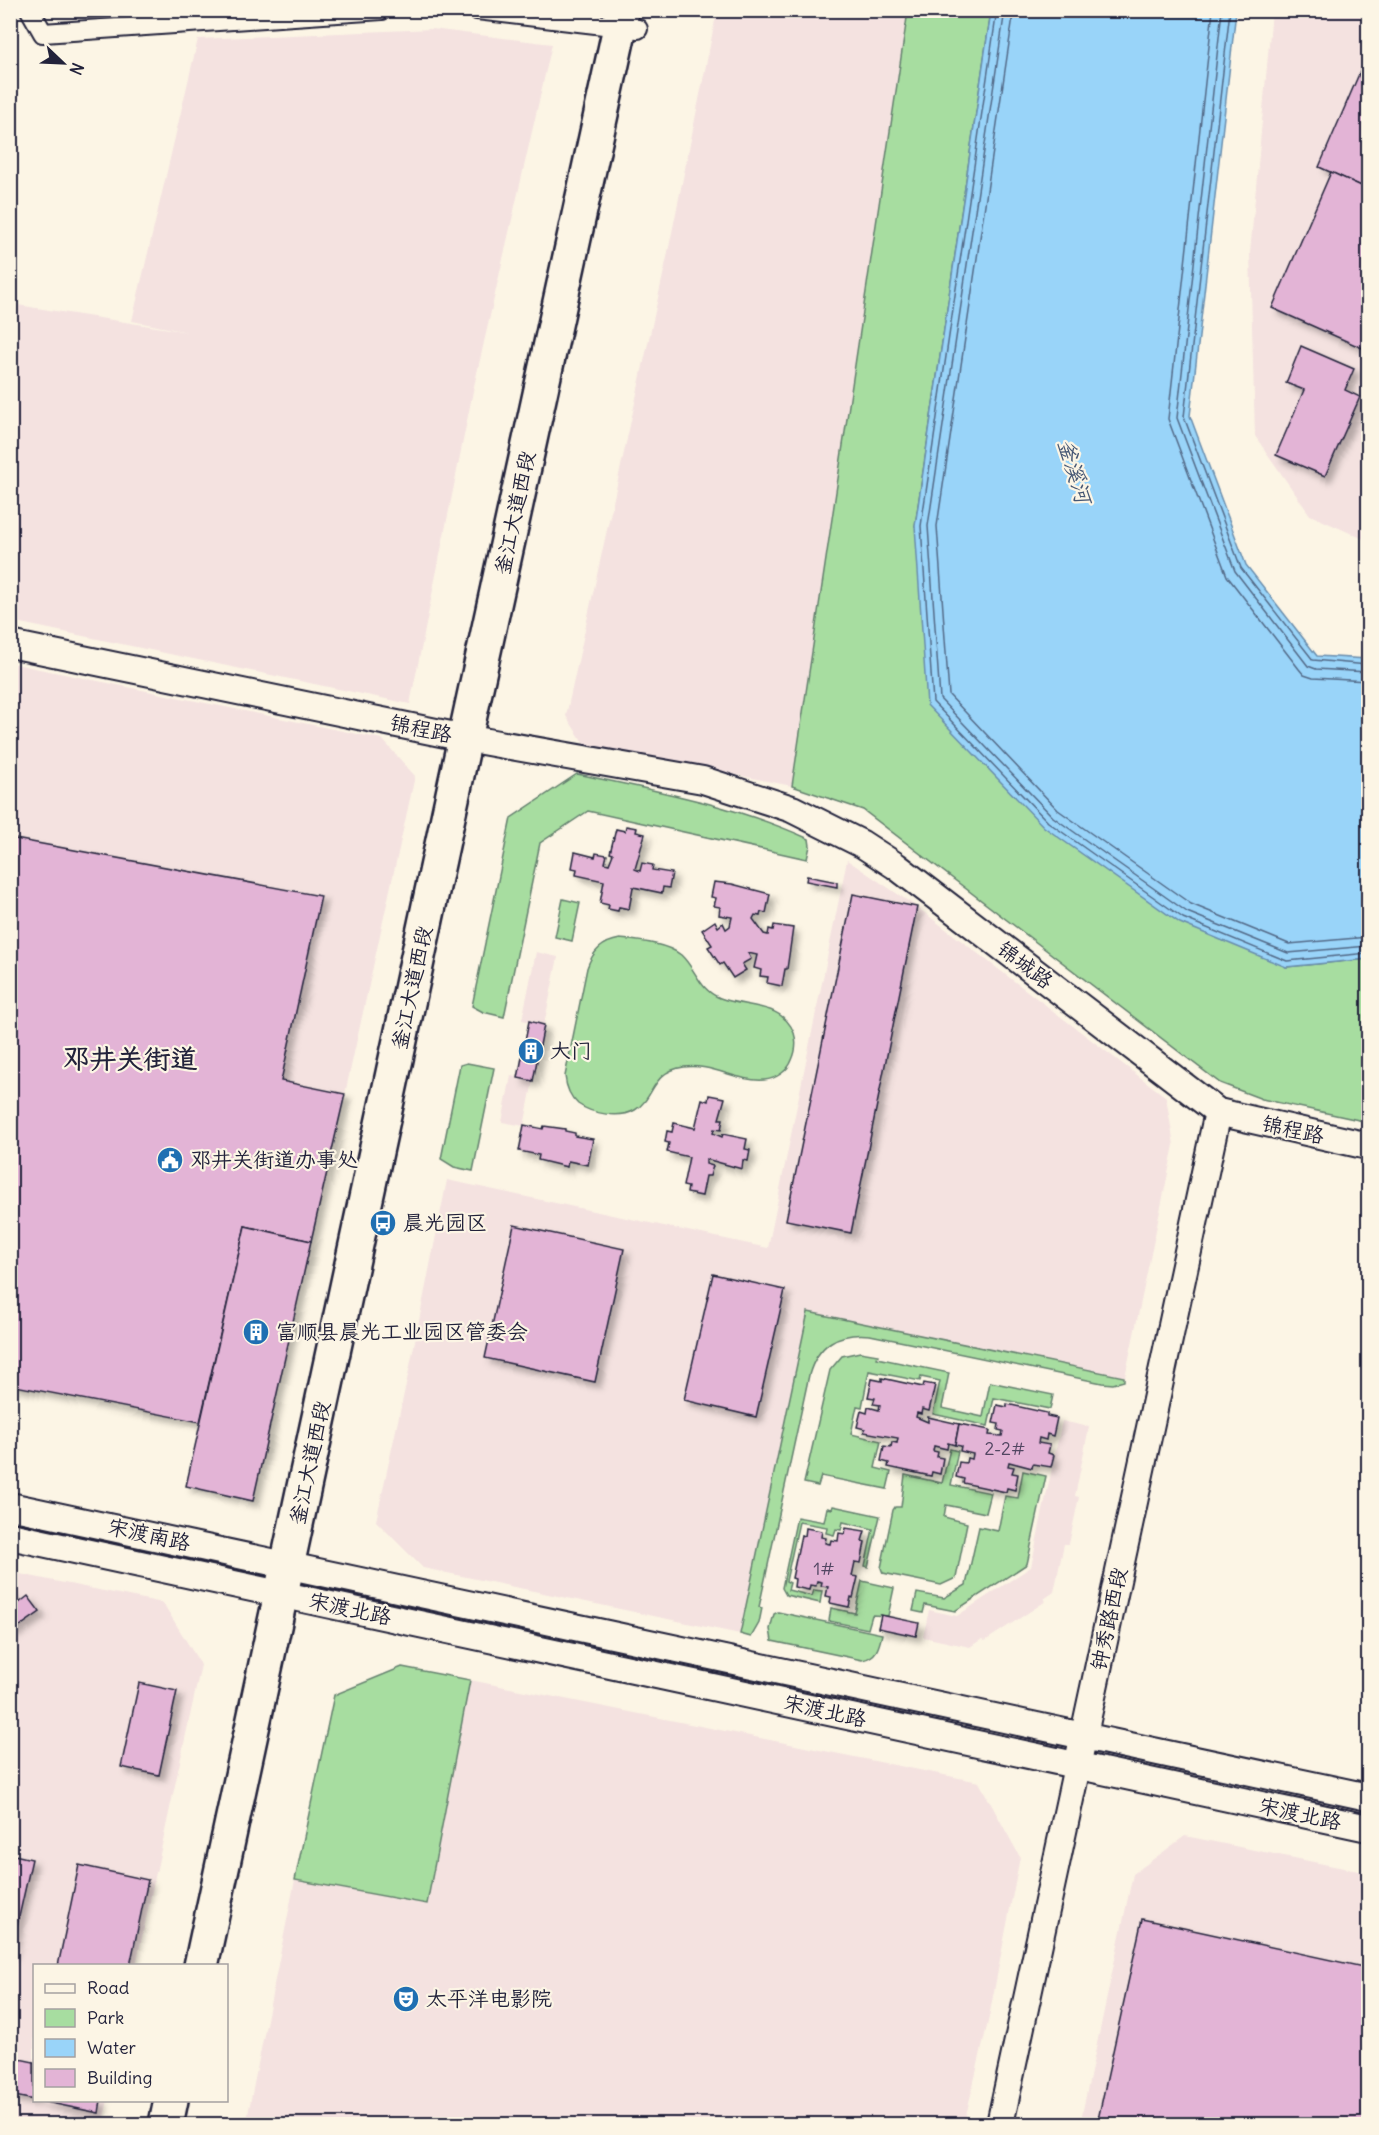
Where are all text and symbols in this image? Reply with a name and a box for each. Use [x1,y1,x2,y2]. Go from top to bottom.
north arrow [33,33,93,93]
text: N [65,60,88,78]
water label: 釜溪河 [1052,435,1099,510]
street label: 釜江大道西段 [488,448,541,577]
street label: 锦程路 [387,709,455,748]
street label: 釜江大道西段 [385,923,438,1052]
street label: 锦城路 [992,935,1059,994]
building icon: 大门 [516,1036,546,1066]
place label: 大门 [550,1037,592,1064]
district label: 邓井关街道 [63,1041,198,1075]
street label: 锦程路 [1259,1110,1327,1149]
public building icon: 邓井关街道办事处 [155,1145,185,1175]
place label: 邓井关街道办事处 [190,1146,358,1173]
bus stop icon: 晨光园区 [368,1208,398,1238]
place label: 晨光园区 [403,1209,487,1236]
building icon: 富顺县晨光工业园区管委会 [241,1317,271,1347]
place label: 富顺县晨光工业园区管委会 [276,1318,528,1345]
street label: 釜江大道西段 [283,1398,336,1527]
house number: 2-2# [985,1437,1025,1460]
street label: 宋渡南路 [105,1513,193,1556]
house number: 1# [813,1557,835,1580]
street label: 钟秀路西段 [1084,1565,1133,1673]
street label: 宋渡北路 [306,1587,394,1630]
street label: 宋渡北路 [781,1689,869,1732]
street label: 宋渡北路 [1256,1792,1344,1835]
legend [33,1964,228,2102]
text: Road [87,1976,130,1999]
theatre icon: 太平洋电影院 [391,1984,421,2014]
place label: 太平洋电影院 [426,1985,552,2012]
text: Park [87,2006,124,2029]
text: Water [87,2036,137,2059]
text: Building [87,2066,152,2089]

